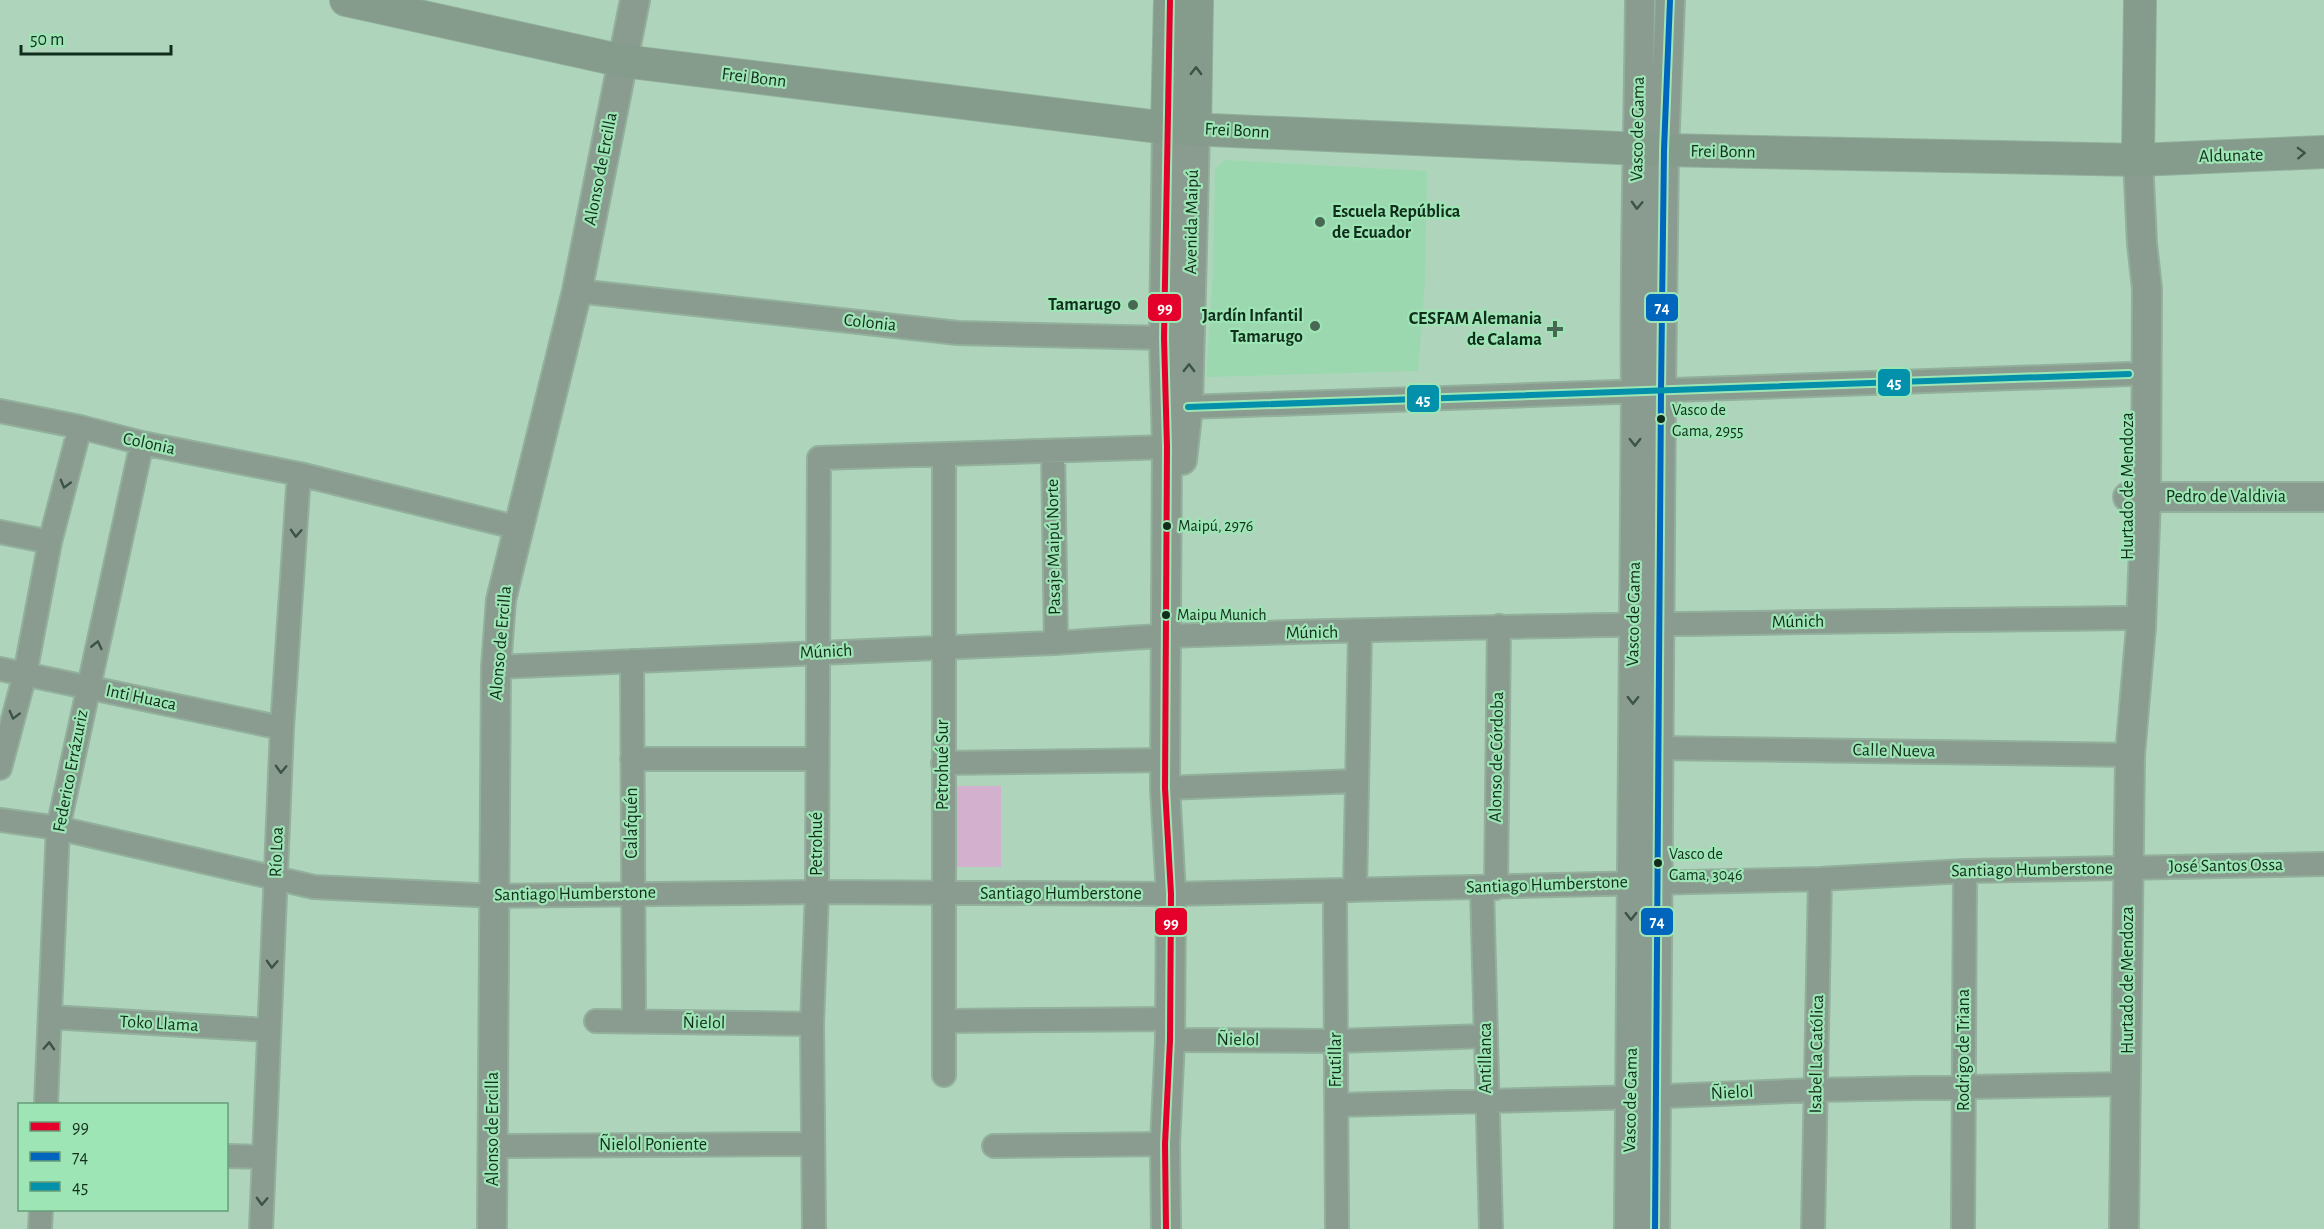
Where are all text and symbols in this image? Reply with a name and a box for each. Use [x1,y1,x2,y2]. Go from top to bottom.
scale bar [21,18,171,56]
text: 50 m [30,31,64,49]
street label: Frei Bonn [721,65,787,91]
one-way arrow [1190,67,1202,76]
street label: Vasco de Gama [1628,76,1648,182]
street label: Alonso de Ercilla [581,111,621,227]
street label: Frei Bonn [1204,120,1270,142]
street label: Frei Bonn [1690,142,1756,162]
street label: Aldunate [2198,146,2264,166]
one-way arrow [2297,146,2306,159]
street label: Avenida Maipú [1182,169,1202,275]
one-way arrow [1630,201,1643,210]
place label: Escuela República de Ecuador [1332,203,1461,242]
marker: Escuela República de Ecuador [1313,215,1327,229]
line badge: 99 [1147,293,1182,322]
line badge: 74 [1645,293,1679,322]
place label: Tamarugo [1048,296,1121,314]
marker: Tamarugo [1126,298,1140,312]
text: 99 [1157,300,1173,316]
text: 74 [1655,300,1669,316]
place label: Jardín Infantil Tamarugo [1202,307,1303,346]
place label: CESFAM Alemania de Calama [1409,310,1542,349]
street label: Colonia [843,311,897,335]
marker: Jardín Infantil Tamarugo [1308,319,1322,333]
marker: CESFAM Alemania de Calama [1546,320,1564,338]
one-way arrow [1183,364,1195,373]
line badge: 45 [1877,368,1911,397]
text: 45 [1887,375,1902,391]
line badge: 45 [1406,384,1440,413]
text: 45 [1416,392,1431,408]
place label: Vasco de Gama, 2955 [1672,402,1743,439]
street label: Hurtado de Mendoza [2119,412,2137,560]
marker: Vasco de Gama, 2955 [1655,413,1667,425]
street label: Colonia [121,430,177,458]
one-way arrow [1629,438,1641,447]
one-way arrow [60,478,73,488]
street label: Pasaje Maipú Norte [1044,479,1064,615]
street label: Pedro de Valdivia [2166,488,2286,506]
place label: Maipú, 2976 [1178,518,1253,534]
marker: Maipú, 2976 [1161,520,1173,532]
one-way arrow [289,528,302,537]
street label: Vasco de Gama [1624,561,1644,667]
street label: Alonso de Ercilla [487,585,515,701]
place label: Maipu Munich [1177,607,1267,623]
marker: Maipu Munich [1160,609,1172,621]
street label: Múnich [1771,613,1825,631]
street label: Múnich [1285,624,1339,642]
one-way arrow [89,641,102,651]
street label: Múnich [799,642,853,662]
street label: Inti Huaca [104,682,178,714]
street label: Alonso de Córdoba [1487,691,1507,823]
one-way arrow [1627,696,1639,705]
street label: Federico Errázuriz [50,708,92,834]
one-way arrow [9,709,21,720]
street label: Petrohué Sur [934,720,952,810]
street label: Calle Nueva [1852,741,1936,761]
one-way arrow [274,765,287,774]
street label: Calafquén [623,787,641,859]
street label: Petrohué [808,812,826,876]
street label: Río Loa [267,826,287,878]
place label: Vasco de Gama, 3046 [1669,846,1742,883]
street label: José Santos Ossa [2169,856,2283,876]
marker: Vasco de Gama, 3046 [1652,857,1664,869]
street label: Santiago Humberstone [1951,860,2113,880]
street label: Santiago Humberstone [1466,873,1628,897]
street label: Santiago Humberstone [494,884,656,904]
street label: Santiago Humberstone [980,885,1142,903]
street label: Hurtado de Mendoza [2119,906,2137,1054]
line badge: 99 [1154,907,1188,936]
line badge: 74 [1640,907,1674,936]
one-way arrow [1625,912,1637,921]
text: 74 [1650,914,1664,930]
text: 99 [1163,915,1179,931]
one-way arrow [265,960,278,969]
street label: Rodrigo de Triana [1955,989,1973,1111]
street label: Isabel La Católica [1807,994,1827,1114]
street label: Ñielol [683,1011,726,1032]
street label: Toko Llama [119,1013,199,1035]
street label: Antillanca [1477,1023,1495,1094]
street label: Ñielol [1217,1028,1260,1049]
street label: Frutillar [1327,1032,1345,1088]
one-way arrow [42,1042,55,1051]
street label: Vasco de Gama [1621,1047,1641,1153]
street label: Alonso de Ercilla [484,1072,502,1186]
street label: Ñielol [1710,1080,1754,1103]
legend [18,1103,228,1211]
text: 99 [72,1119,89,1137]
street label: Ñielol Poniente [599,1133,707,1154]
text: 74 [72,1149,89,1167]
text: 45 [72,1179,88,1197]
one-way arrow [255,1196,268,1205]

